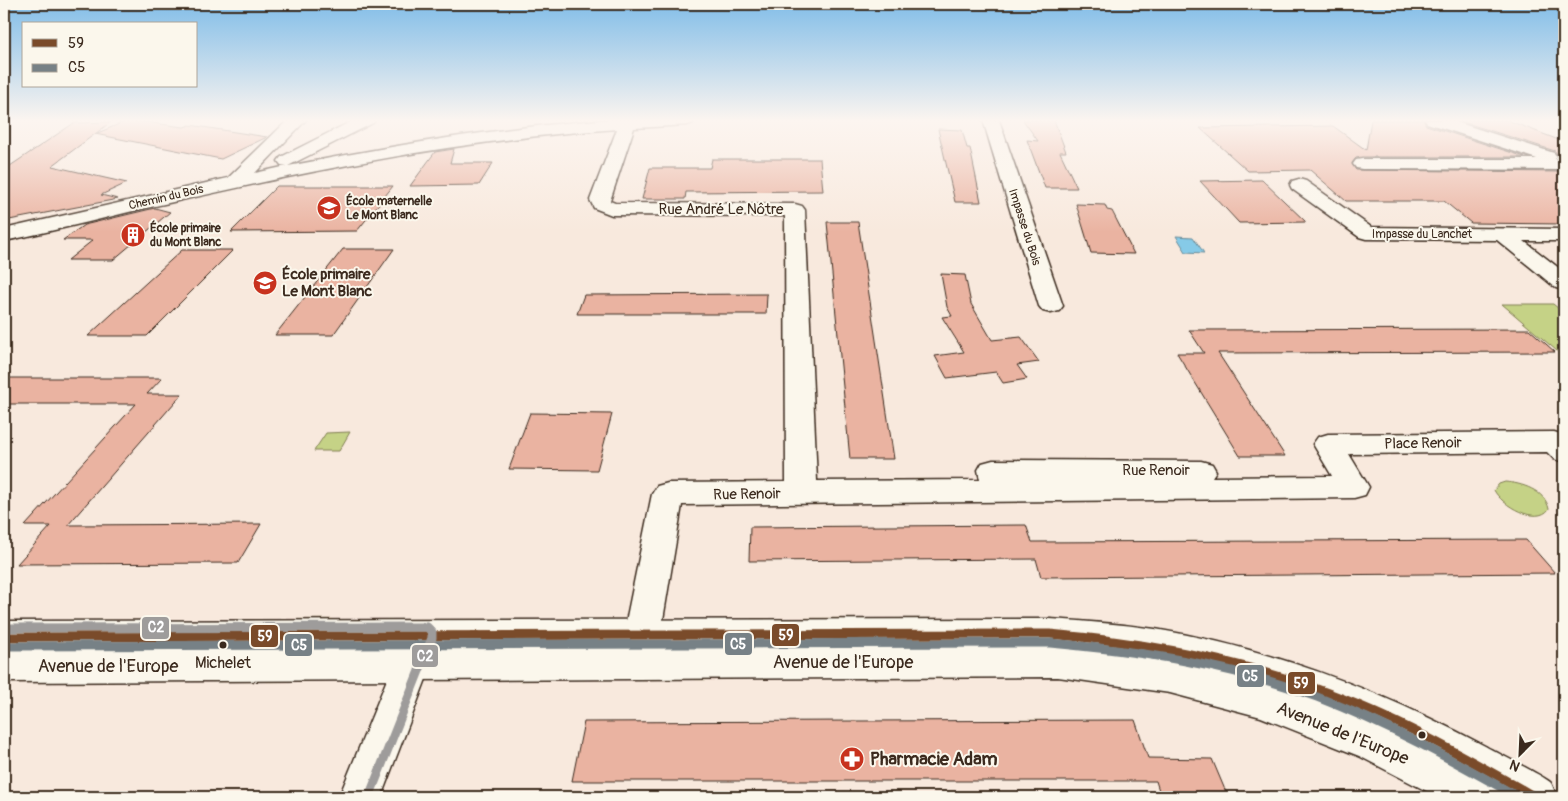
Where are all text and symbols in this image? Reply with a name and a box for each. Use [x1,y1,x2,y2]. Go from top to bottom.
legend [22,22,198,88]
text: 59 [68,34,84,53]
text: C5 [68,58,85,77]
street label: Chemin du Bois [127,181,206,213]
street label: Impasse du Bois [1005,187,1044,268]
place label: École maternelle Le Mont Blanc [346,193,433,223]
school or university icon: École maternelle Le Mont Blanc [316,195,342,221]
street label: Rue André Le Nôtre [659,200,784,219]
place label: École primaire du Mont Blanc [150,220,222,250]
building icon: École primaire du Mont Blanc [120,222,146,248]
street label: Impasse du Lanchet [1372,227,1472,242]
place label: École primaire Le Mont Blanc [282,265,373,301]
school or university icon: École primaire Le Mont Blanc [252,270,278,296]
street label: Place Renoir [1384,433,1463,454]
street label: Rue Renoir [1122,461,1190,480]
street label: Rue Renoir [713,484,782,505]
line badge: C2 [141,616,170,640]
text: C2 [148,619,164,636]
line badge: 59 [771,623,800,647]
line badge: 59 [250,624,279,648]
text: 59 [779,627,793,644]
text: 59 [258,628,272,645]
line badge: C5 [724,632,753,656]
line badge: C5 [284,633,313,657]
text: C5 [730,636,747,653]
text: C5 [291,637,308,654]
marker: Michelet [218,640,228,650]
line badge: C2 [411,644,439,668]
text: C2 [417,648,433,665]
street label: Avenue de l'Europe [773,651,913,674]
place label: Michelet [195,653,252,673]
street label: Avenue de l'Europe [38,655,178,678]
line badge: C5 [1236,664,1265,688]
text: C5 [1242,668,1259,685]
line badge: 59 [1287,671,1316,695]
text: 59 [1294,675,1308,692]
street label: Avenue de l'Europe [1273,696,1412,771]
north arrow [1496,728,1546,778]
unlabelled marker [1417,730,1427,740]
pharmacy icon: Pharmacie Adam [839,746,865,772]
place label: Pharmacie Adam [870,748,998,771]
text: N [1507,756,1523,775]

